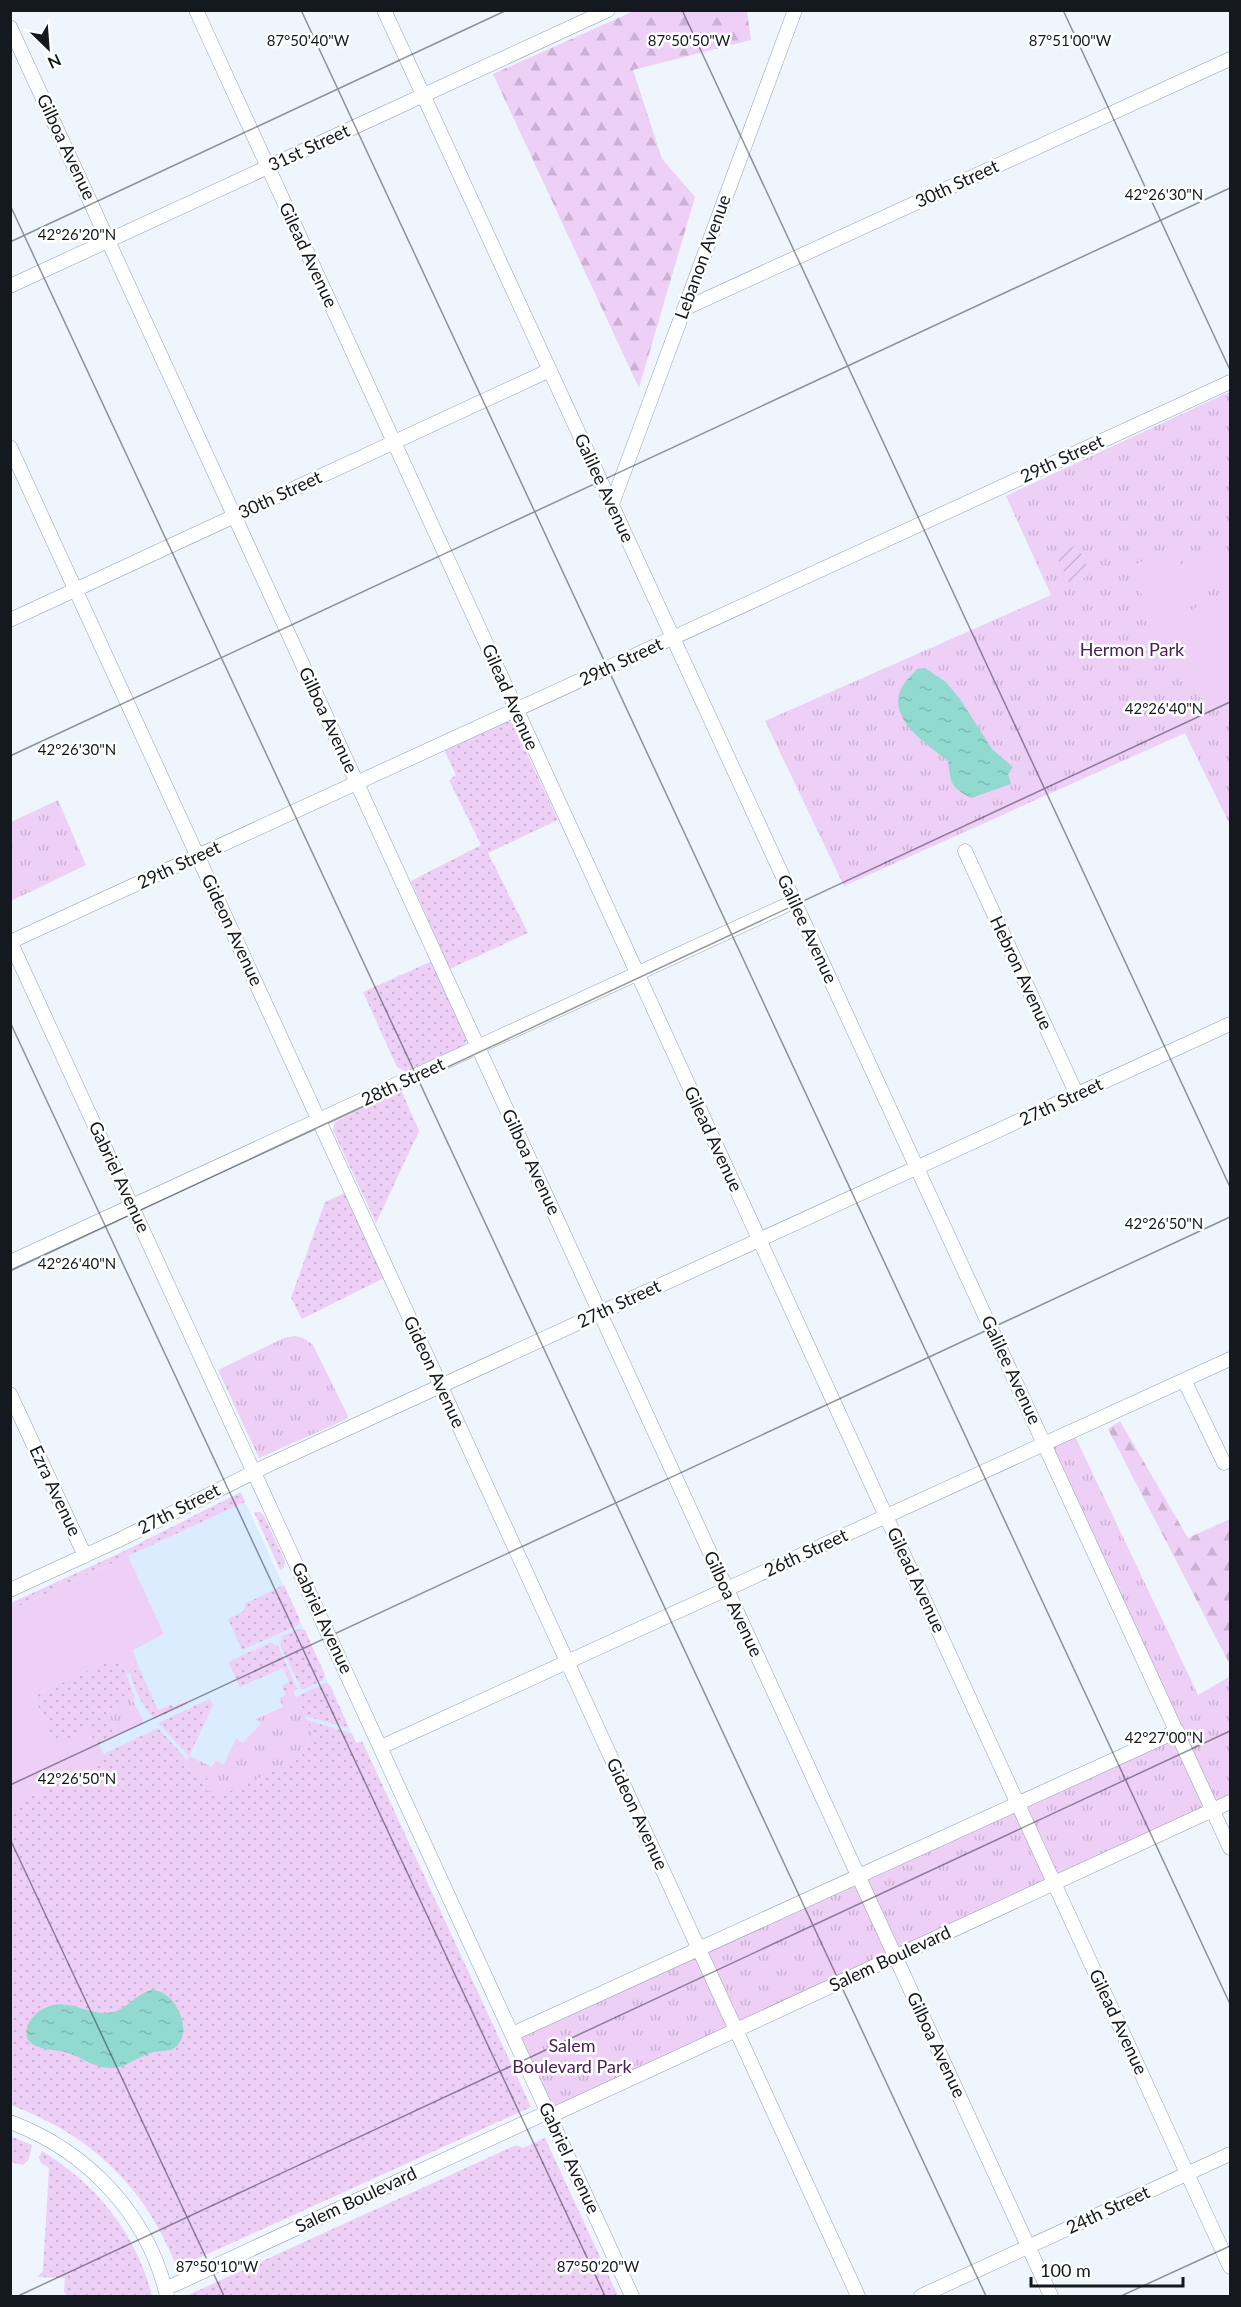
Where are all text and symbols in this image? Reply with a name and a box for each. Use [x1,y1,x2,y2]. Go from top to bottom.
north arrow [18,18,78,78]
text: 87°50'40"W [267,31,350,49]
text: 87°50'50"W [648,31,731,49]
text: 87°51'00"W [1029,31,1112,49]
text: N [45,51,64,73]
street label: Gilboa Avenue [33,90,101,203]
street label: 31st Street [264,118,353,175]
street label: 30th Street [911,154,1002,212]
text: 42°26'30"N [1125,185,1203,203]
street label: Lebanon Avenue [669,191,735,322]
street label: Gilead Avenue [275,198,343,311]
text: 42°26'20"N [38,225,116,243]
street label: 29th Street [1016,429,1107,487]
street label: Galilee Avenue [570,430,640,545]
street label: 30th Street [234,465,325,523]
street label: 29th Street [575,632,666,690]
park label: Hermon Park [1080,638,1185,660]
street label: Gilead Avenue [478,640,544,753]
street label: Gilboa Avenue [295,663,363,776]
text: 42°26'40"N [1125,699,1203,717]
text: 42°26'30"N [38,740,116,758]
street label: 29th Street [133,835,224,893]
street label: Gideon Avenue [197,870,268,989]
street label: Galilee Avenue [773,871,843,986]
street label: Hebron Avenue [986,912,1058,1033]
street label: 28th Street [357,1052,448,1110]
street label: 27th Street [1015,1072,1106,1130]
street label: Gilead Avenue [680,1082,748,1195]
street label: Gilboa Avenue [498,1105,566,1218]
street label: Gabriel Avenue [85,1117,155,1236]
text: 42°26'50"N [1125,1214,1203,1232]
text: 42°26'40"N [38,1254,116,1272]
street label: 27th Street [573,1274,664,1332]
street label: Gideon Avenue [399,1312,470,1431]
street label: Galilee Avenue [977,1312,1047,1427]
street label: Ezra Avenue [25,1442,86,1539]
street label: 27th Street [134,1478,224,1538]
street label: 26th Street [760,1523,851,1581]
street label: Gilead Avenue [883,1523,951,1636]
street label: Gilboa Avenue [700,1547,768,1660]
street label: Gabriel Avenue [288,1558,358,1677]
text: 42°27'00"N [1125,1728,1203,1746]
street label: Gideon Avenue [602,1754,673,1873]
text: 42°26'50"N [38,1769,116,1787]
street label: Salem Boulevard [825,1920,954,1996]
street label: Gilead Avenue [1085,1965,1153,2078]
street label: Gilboa Avenue [903,1988,971,2101]
park label: Salem Boulevard Park [512,2034,633,2077]
street label: Gabriel Avenue [535,2098,605,2217]
street label: Salem Boulevard [291,2161,420,2237]
street label: 24th Street [1062,2180,1153,2238]
scale bar [1031,2250,1182,2288]
text: 87°50'10"W [176,2257,259,2275]
text: 87°50'20"W [557,2257,640,2275]
text: 100 m [1040,2259,1091,2281]

